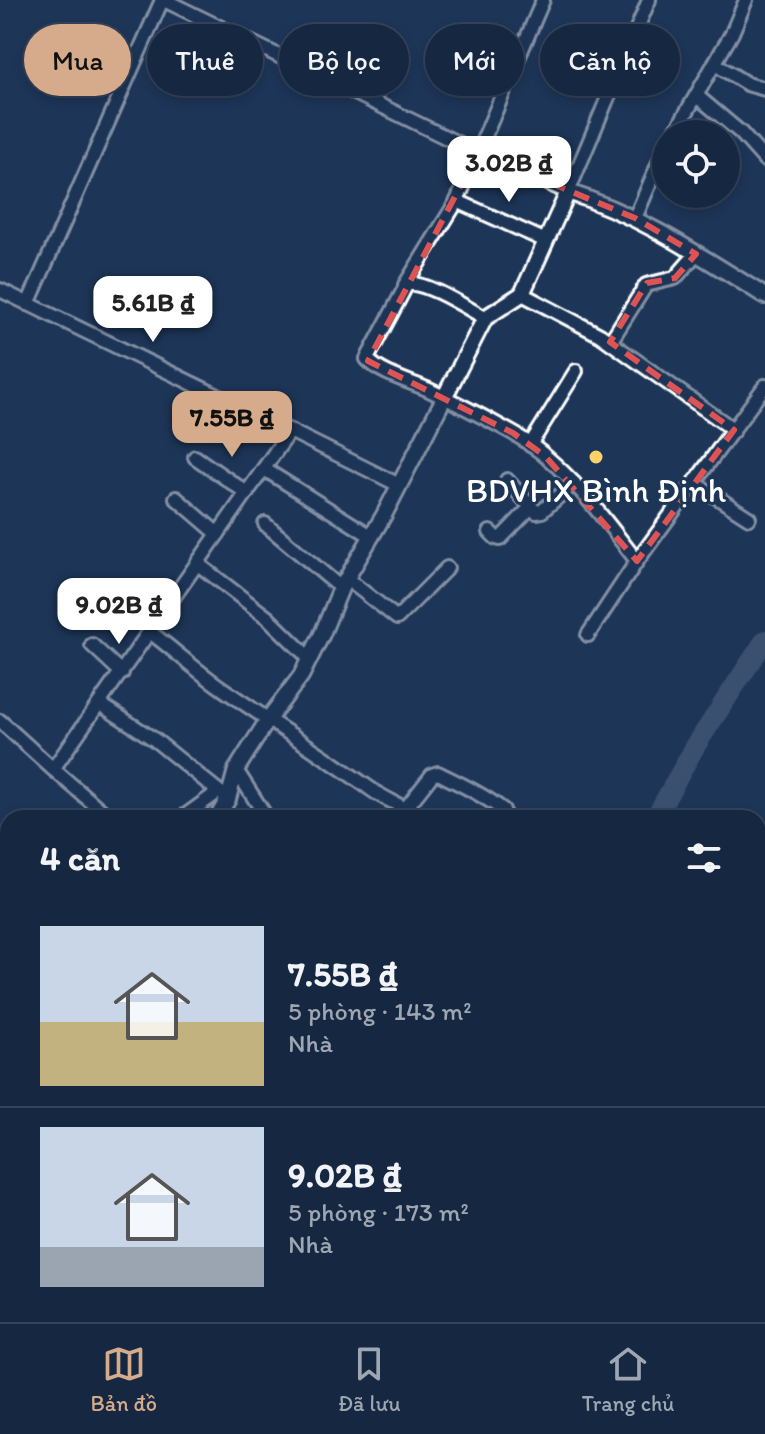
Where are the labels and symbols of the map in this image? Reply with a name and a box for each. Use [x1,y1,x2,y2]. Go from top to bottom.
pin: 3.02B ₫ [435,136,583,204]
pin: 5.61B ₫ [79,276,227,344]
pin: 7.55B ₫ [158,391,306,459]
marker: BDVHX Bình Định [587,448,605,466]
place label: BDVHX Bình Định [466,470,727,511]
pin: 9.02B ₫ [45,578,193,646]

